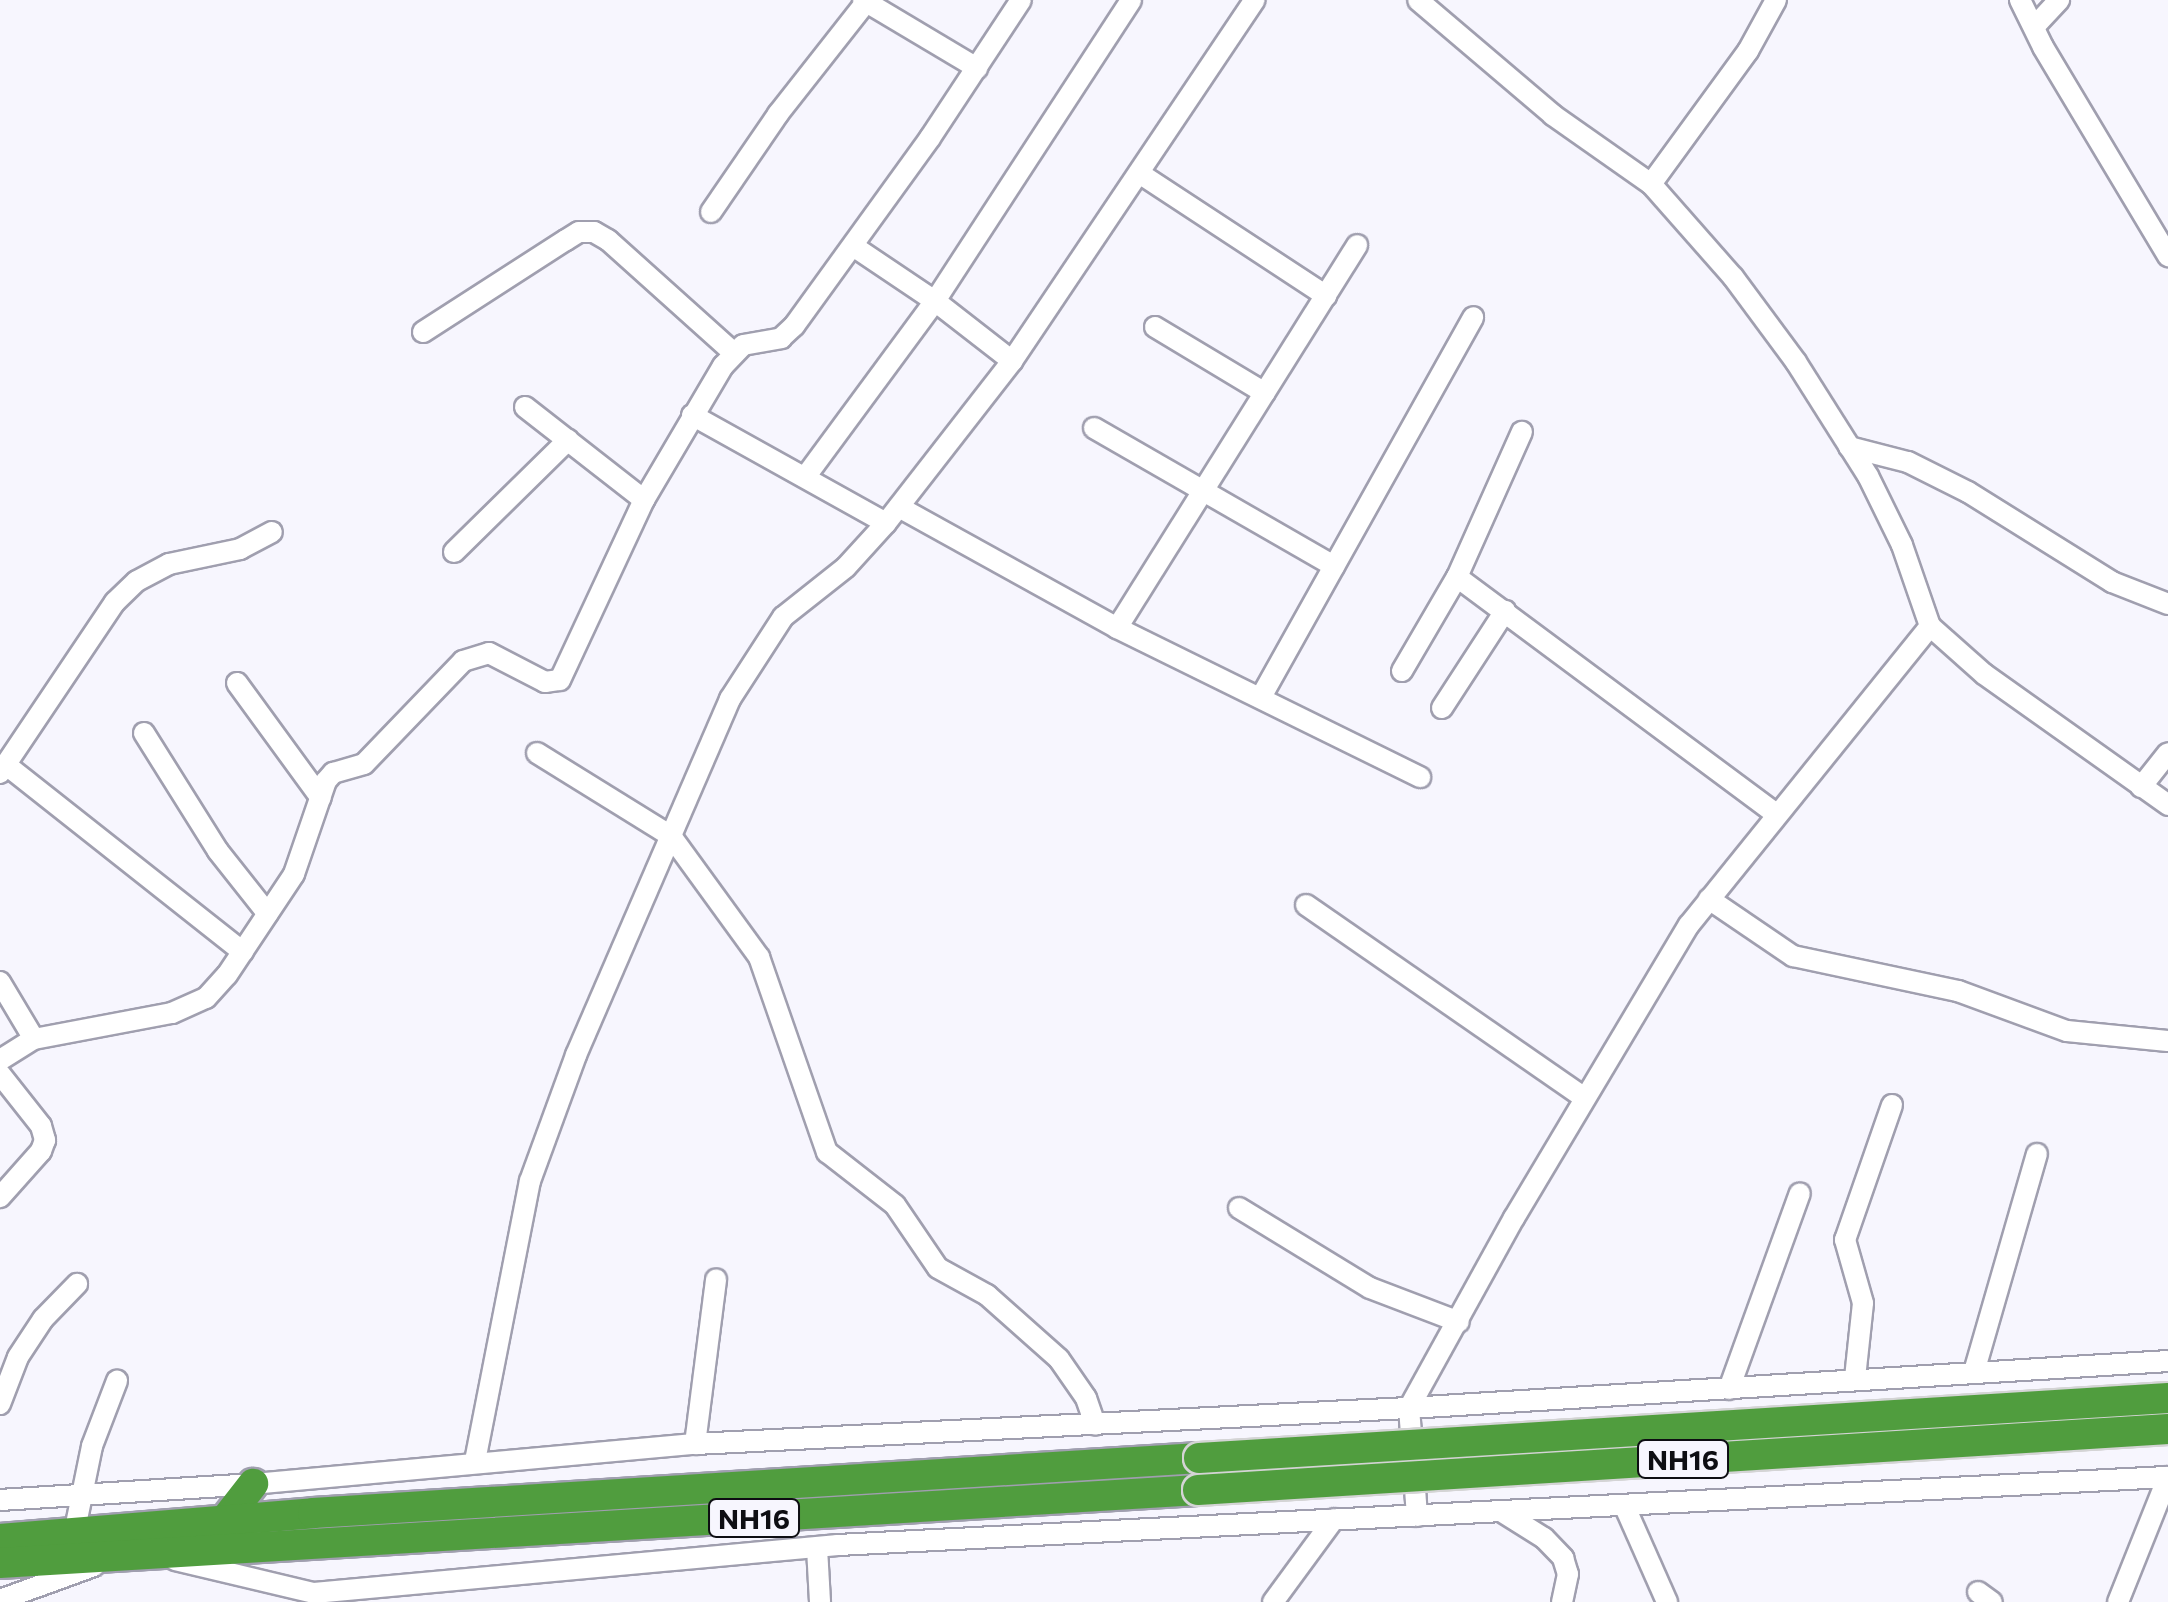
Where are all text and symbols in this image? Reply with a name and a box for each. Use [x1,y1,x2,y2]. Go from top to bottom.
road number: NH16 [1636,1436,1730,1482]
road number: NH16 [706,1495,802,1541]

